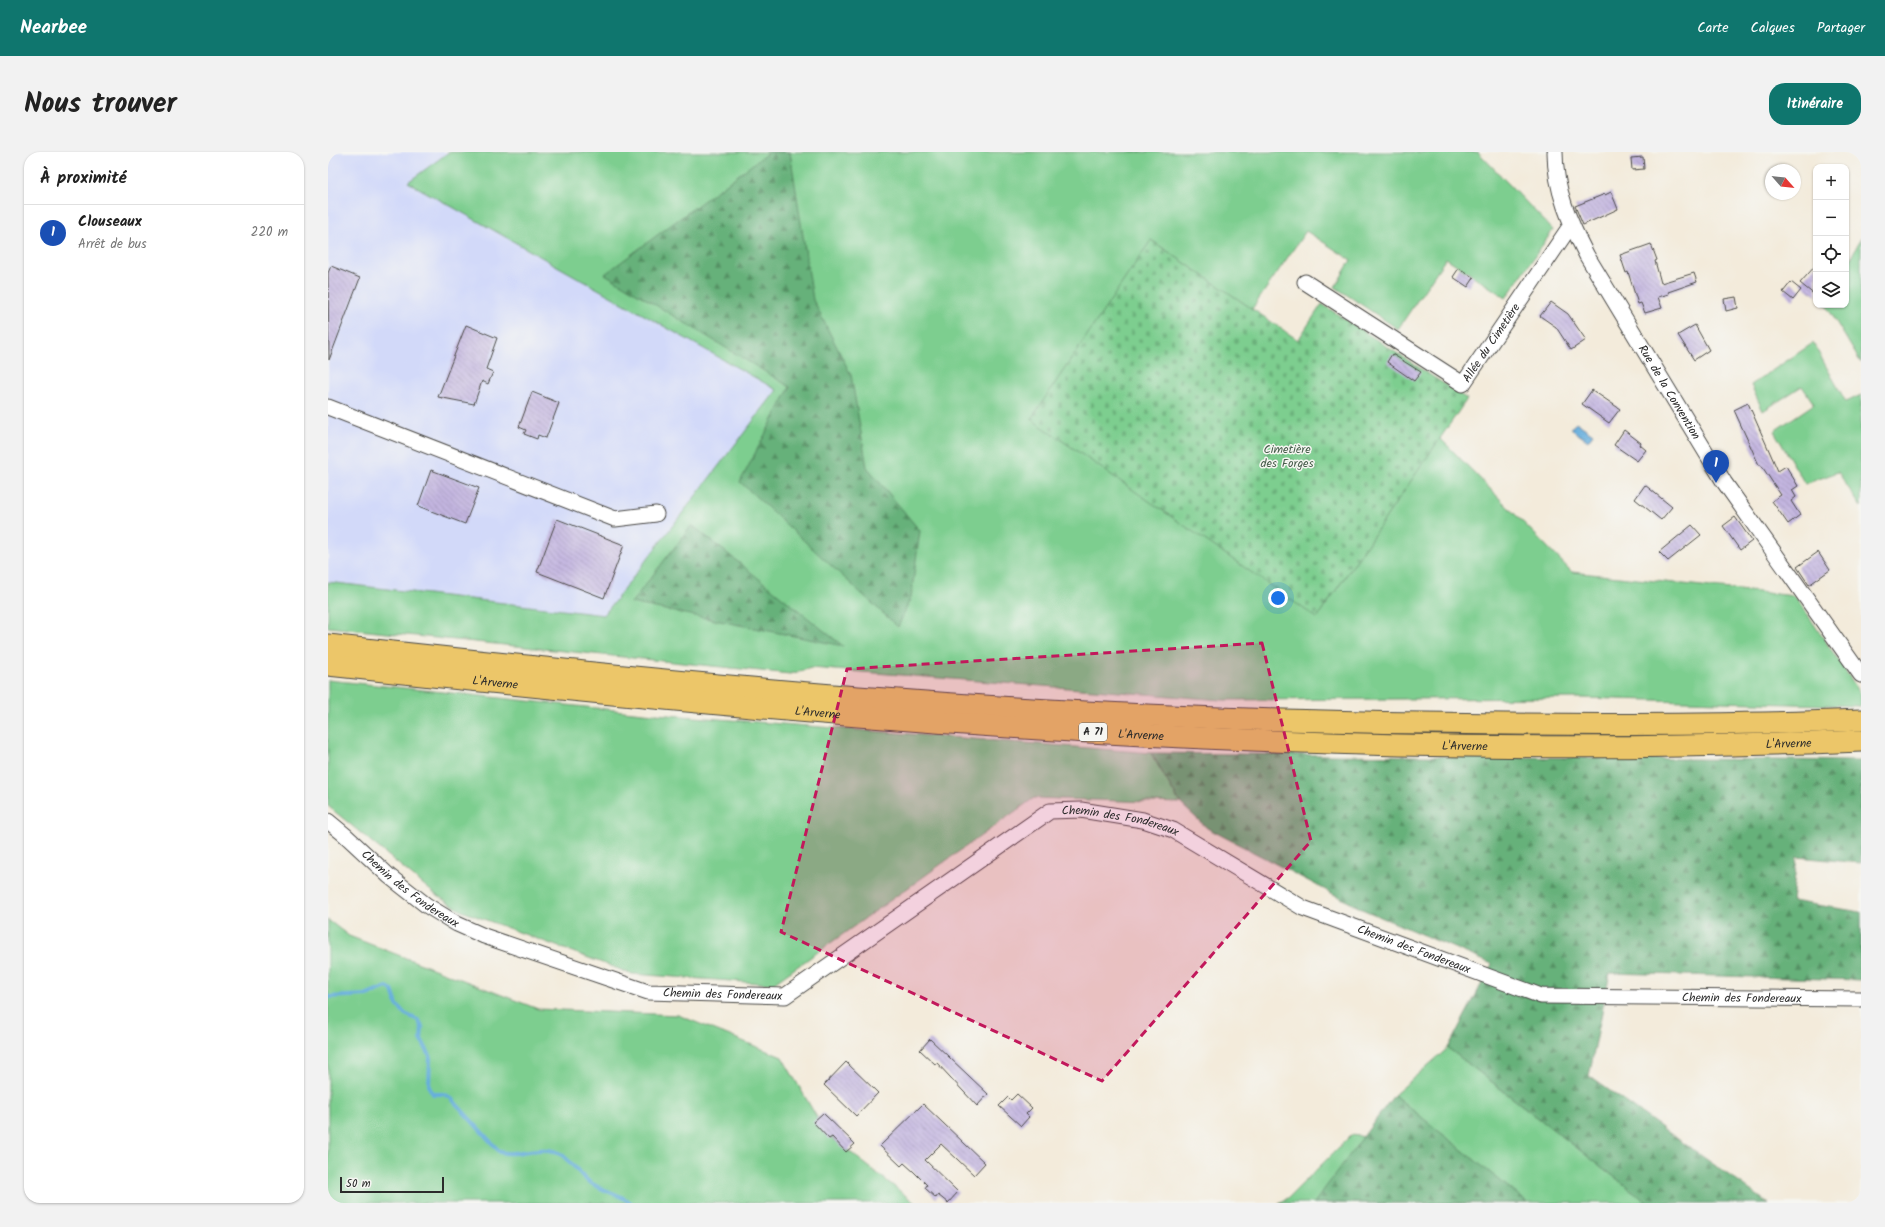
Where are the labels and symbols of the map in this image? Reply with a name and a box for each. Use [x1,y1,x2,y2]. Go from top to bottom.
north arrow [1765,164,1801,200]
street label: Allée du Cimetière [1457,299,1525,386]
street label: Rue de la Convention [1633,341,1706,443]
park label: Cimetière des Forges [1260,440,1314,473]
pin: 1 [1703,450,1729,483]
your location [1268,588,1288,608]
street label: L'Arverne [471,671,520,694]
street label: L'Arverne [794,701,842,724]
road number: A 71 [1079,723,1107,741]
street label: L'Arverne [1117,724,1165,746]
street label: L'Arverne [1765,733,1813,754]
street label: L'Arverne [1442,736,1488,756]
street label: Chemin des Fondereaux [1061,800,1184,842]
street label: Chemin des Fondereaux [357,845,464,933]
street label: Chemin des Fondereaux [1355,919,1474,979]
street label: Chemin des Fondereaux [663,983,783,1005]
street label: Chemin des Fondereaux [1682,988,1802,1008]
scale bar [340,1175,444,1194]

